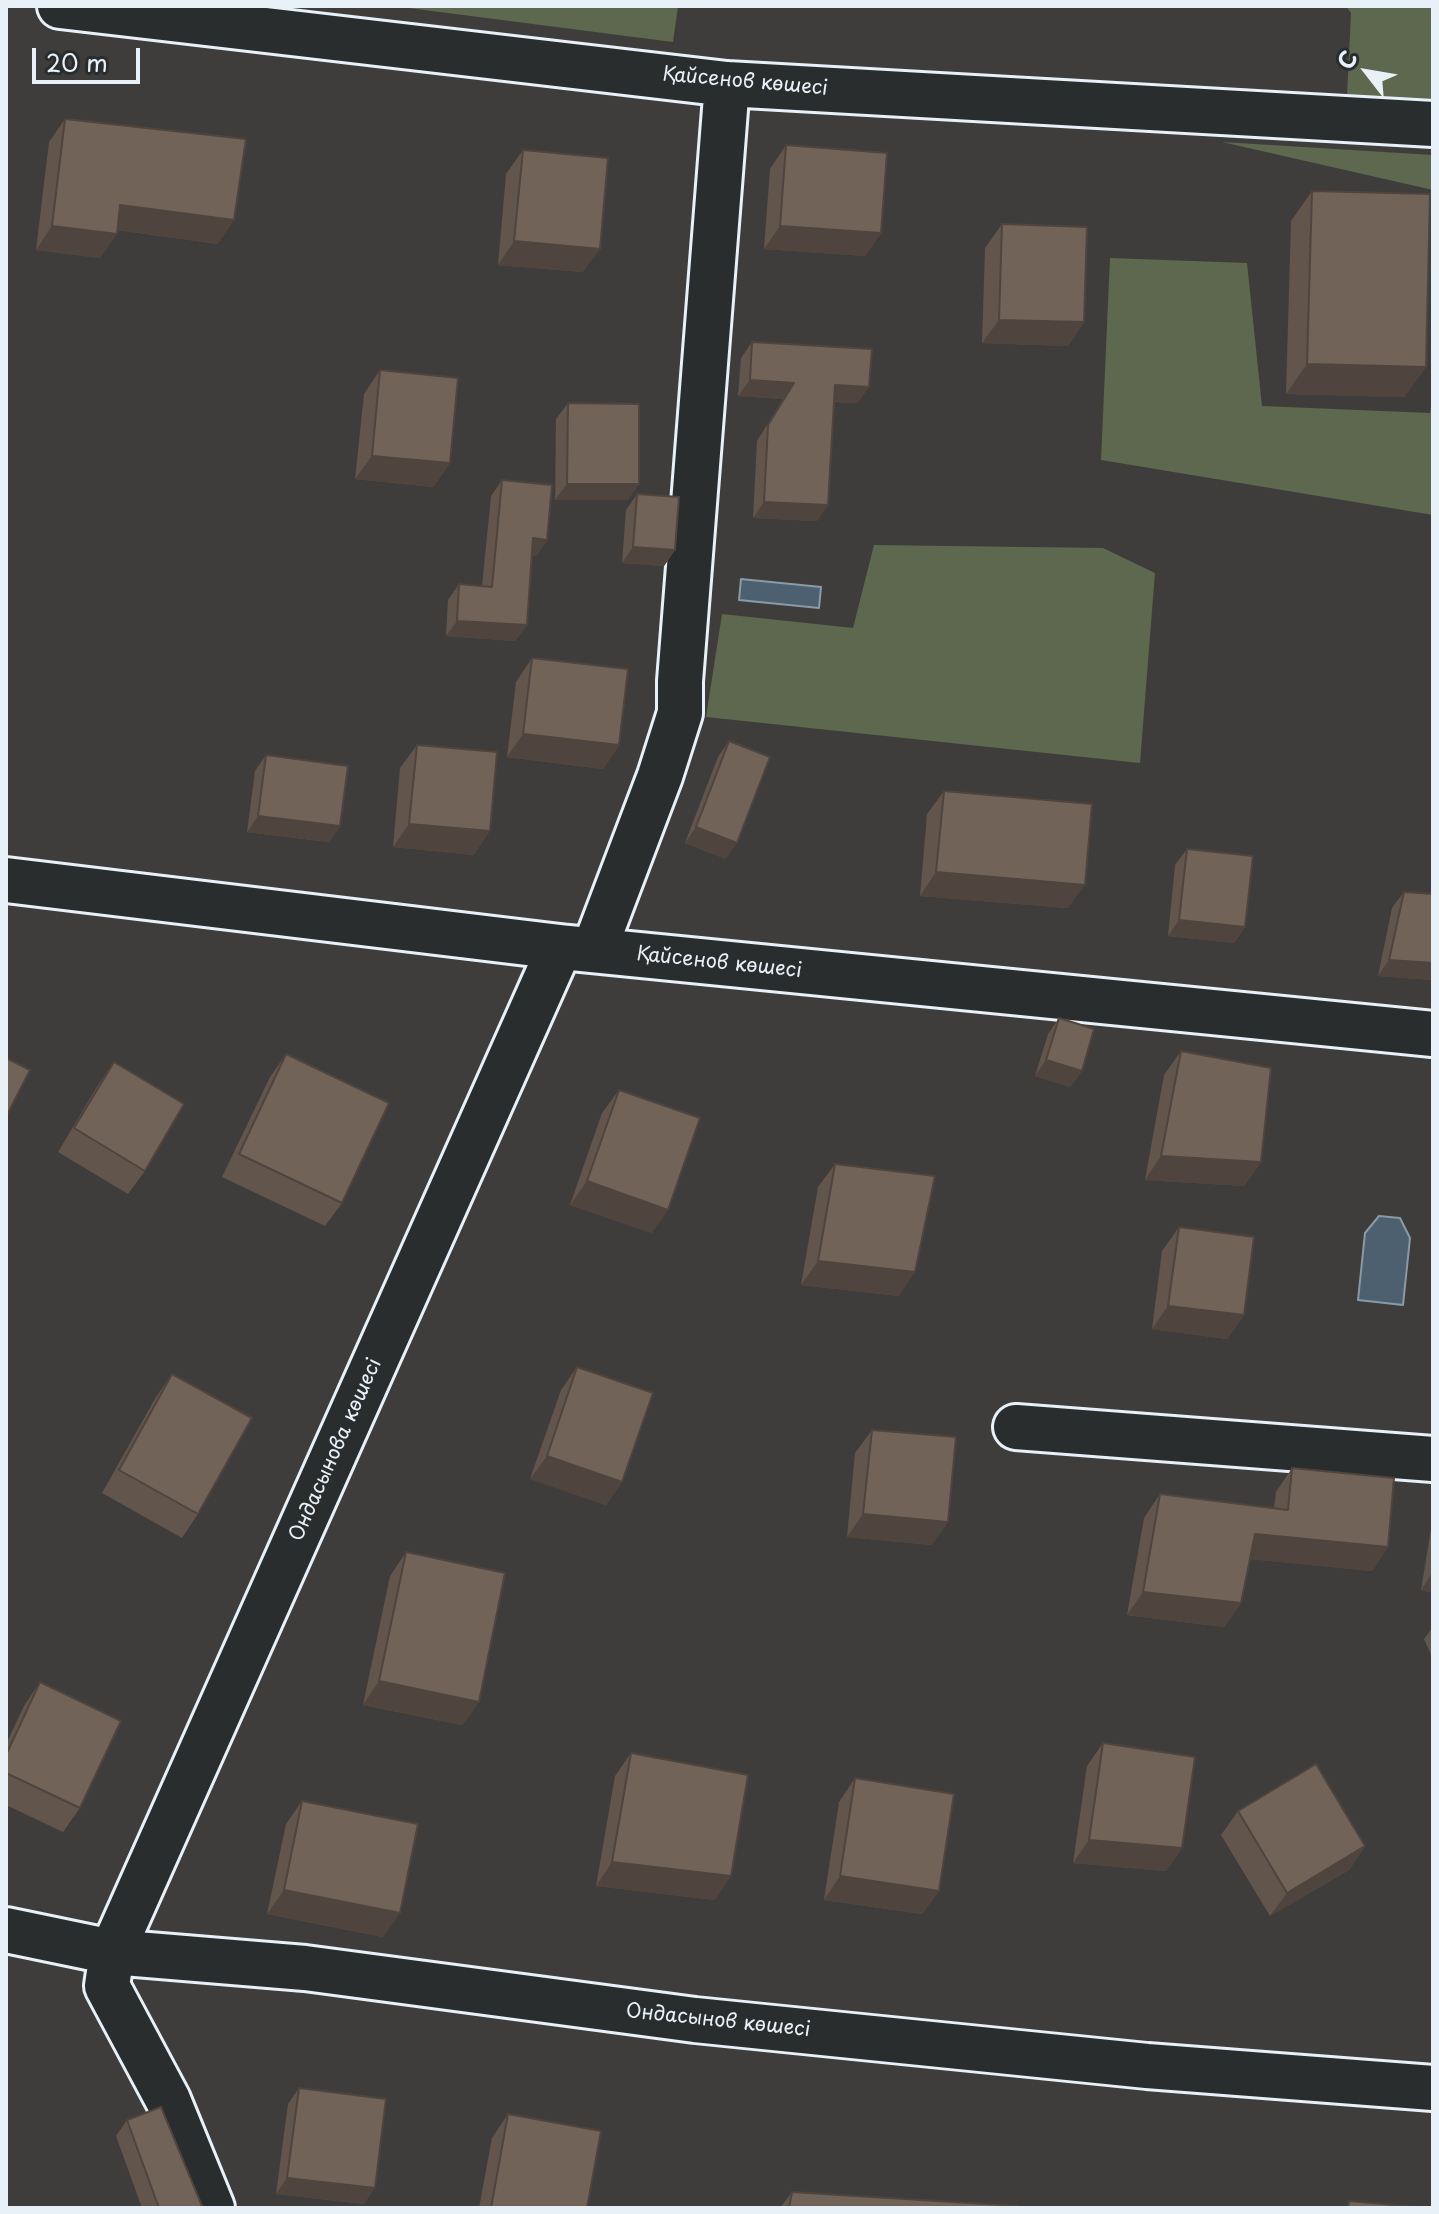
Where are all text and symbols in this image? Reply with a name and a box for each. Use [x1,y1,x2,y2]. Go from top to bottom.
scale bar [36,32,144,82]
north arrow [1327,32,1407,112]
text: 20 m [46,44,108,80]
text: С [1328,44,1364,75]
street label: Қайсенов көшесі [661,63,829,101]
street label: Қайсенов көшесі [635,942,803,984]
street label: Ондасынова көшесі [285,1355,387,1545]
street label: Ондасынов көшесі [625,1999,811,2043]

